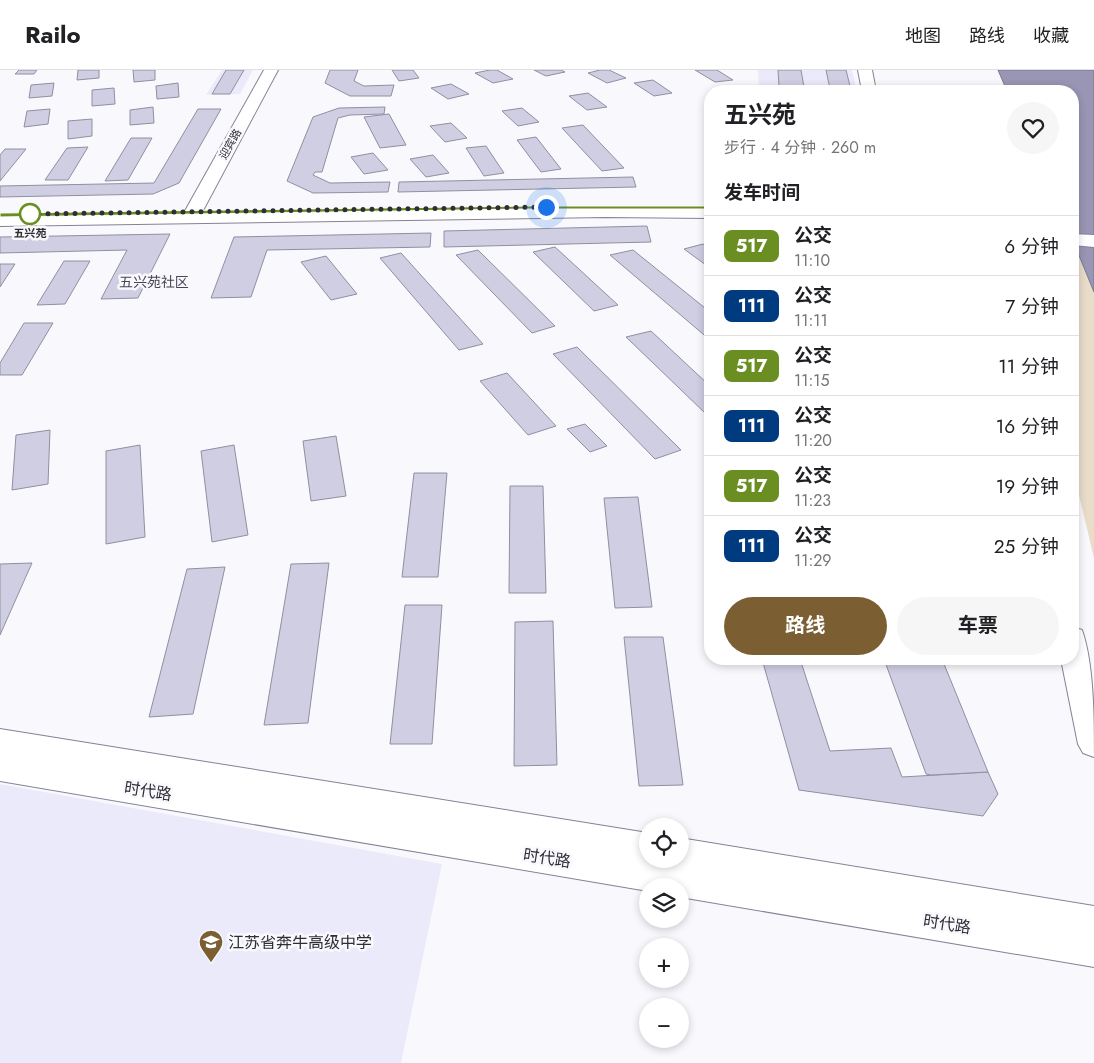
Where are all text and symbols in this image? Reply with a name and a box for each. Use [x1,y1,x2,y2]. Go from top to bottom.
text: Railo [25,17,81,52]
text: 地图 [905,23,941,49]
text: 路线 [969,23,1005,49]
text: 收藏 [1033,23,1069,49]
text: 五兴苑 [724,97,796,132]
button: heart [1007,102,1059,154]
street label: 迎宾路 [215,126,245,162]
text: 步行 · 4 分钟 · 260 m [724,136,876,159]
text: 发车时间 [724,179,800,206]
your location [534,195,559,220]
marker: 五兴苑 [19,203,41,225]
text: 公交 [794,222,832,249]
place label: 五兴苑 [14,225,47,241]
text: 517 [736,233,767,259]
text: 6 分钟 [1004,233,1059,260]
text: 11:10 [794,249,830,272]
district label: 五兴苑社区 [119,272,189,292]
text: 公交 [794,282,832,309]
text: 111 [738,293,765,319]
text: 7 分钟 [1005,293,1059,320]
text: 11:11 [794,309,828,332]
text: 公交 [794,342,832,369]
text: 517 [736,353,767,379]
text: 11 分钟 [998,353,1059,380]
text: 11:15 [794,369,829,392]
text: 公交 [794,402,832,429]
text: 111 [738,413,765,439]
text: 16 分钟 [996,413,1059,440]
text: 11:20 [794,429,832,452]
text: 公交 [794,462,832,489]
text: 517 [736,473,767,499]
text: 19 分钟 [996,473,1059,500]
text: 11:23 [794,489,831,512]
text: 公交 [794,522,832,549]
text: 111 [738,533,765,559]
text: 25 分钟 [994,533,1059,560]
text: 11:29 [794,549,832,572]
button: 路线 [724,597,887,655]
button: 车票 [897,597,1059,655]
street label: 时代路 [122,776,174,806]
map controls [639,818,689,1048]
button: locate [639,818,689,868]
street label: 时代路 [521,843,573,873]
button: layers [639,878,689,928]
street label: 时代路 [921,909,973,939]
school or university icon: 江苏省奔牛高级中学 [198,929,224,963]
place label: 江苏省奔牛高级中学 [228,931,372,954]
button: + [639,938,689,988]
button: − [639,998,689,1048]

